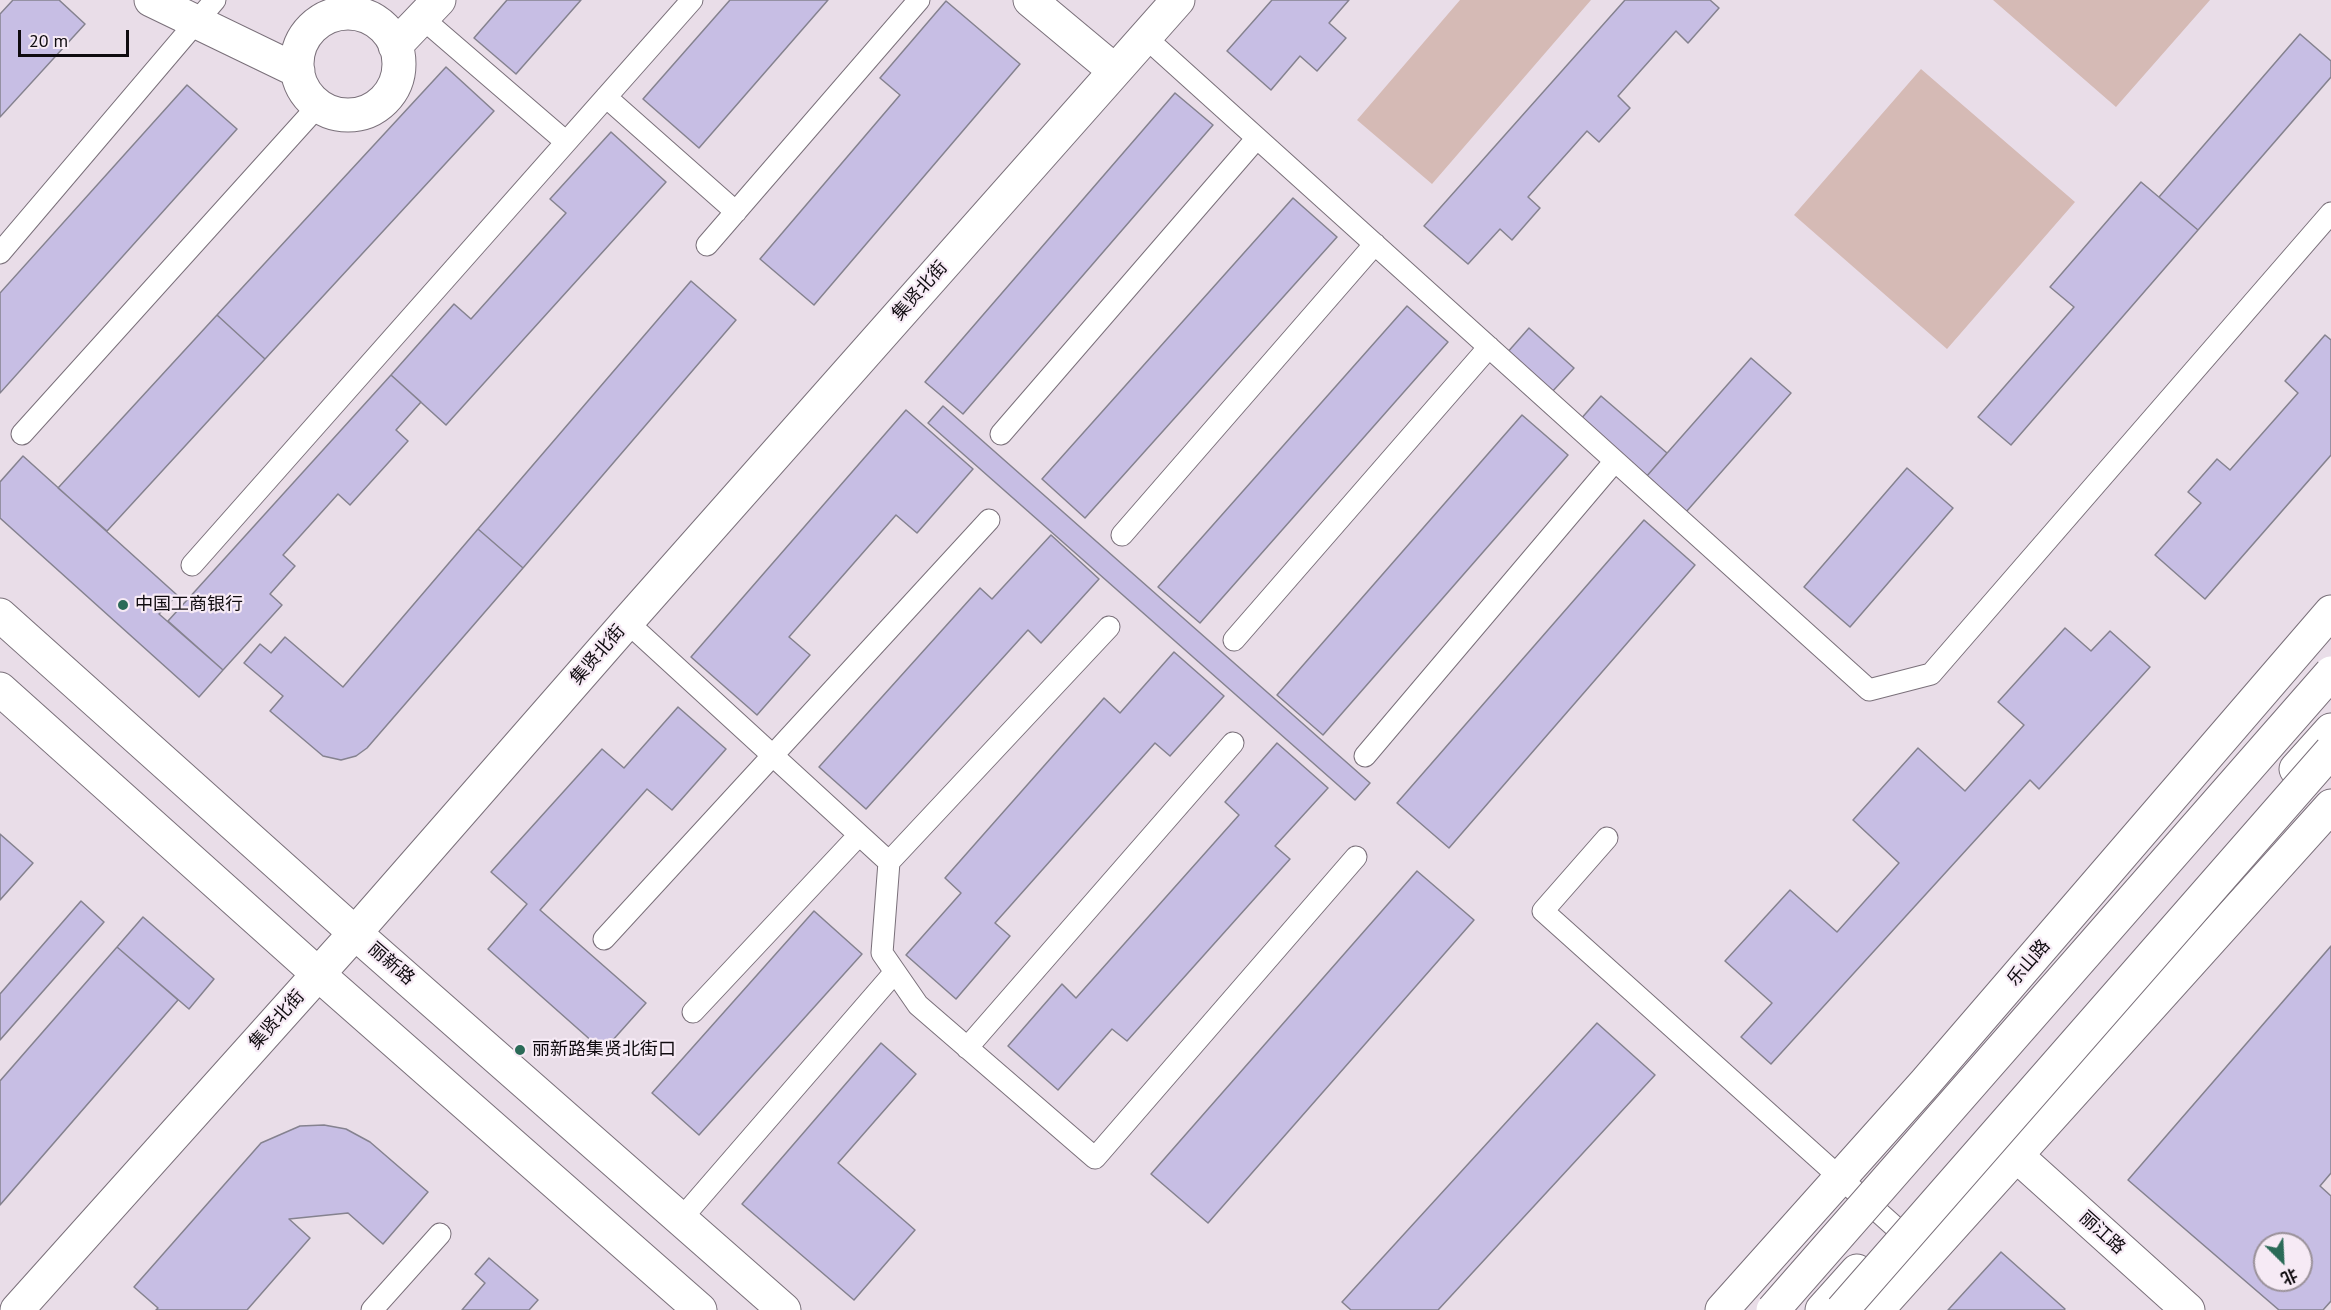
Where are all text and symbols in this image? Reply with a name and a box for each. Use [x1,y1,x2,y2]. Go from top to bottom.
scale bar [21,18,132,56]
text: 20 m [29,29,68,52]
street label: 集贤北街 [888,257,952,325]
place label: 中国工商银行 [135,594,243,616]
marker: 中国工商银行 [116,598,130,612]
street label: 集贤北街 [566,621,630,689]
street label: 乐山路 [2003,936,2055,990]
street label: 丽新路 [364,938,418,990]
street label: 集贤北街 [245,986,309,1054]
place label: 丽新路集贤北街口 [532,1039,676,1061]
marker: 丽新路集贤北街口 [513,1043,527,1057]
street label: 丽江路 [2075,1207,2129,1259]
north arrow [2253,1232,2313,1292]
text: 北 [2278,1264,2301,1289]

